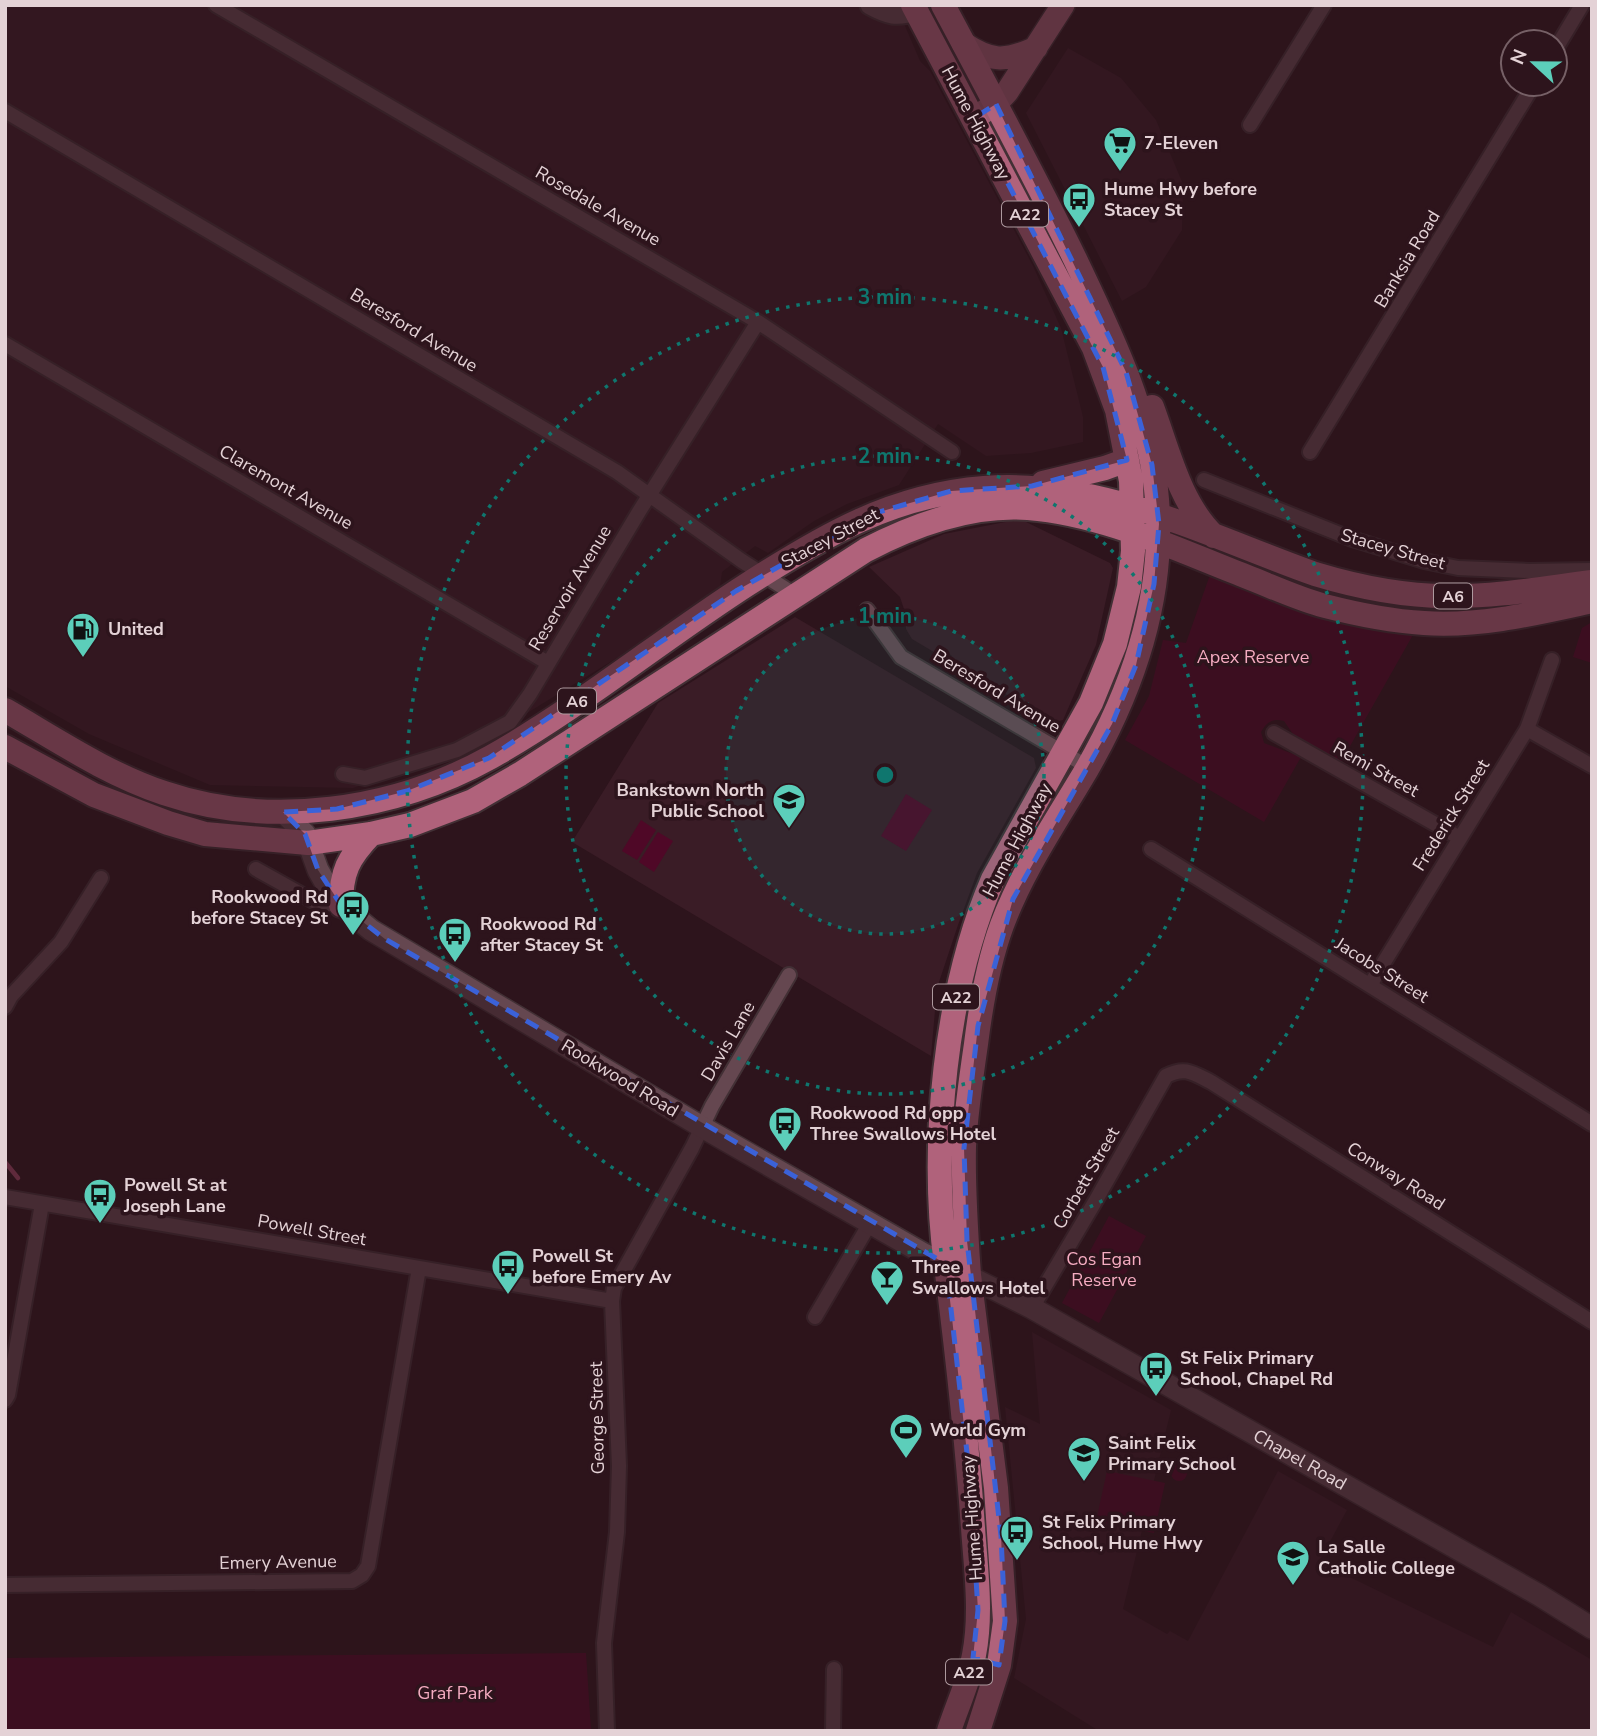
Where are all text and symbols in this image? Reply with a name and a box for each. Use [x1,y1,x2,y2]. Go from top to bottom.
north arrow [1499,28,1569,98]
text: N [1504,46,1534,68]
street label: Hume Highway [936,62,1016,185]
supermarket icon: 7-Eleven [1101,124,1139,173]
place label: 7-Eleven [1144,131,1218,155]
street label: Rosedale Avenue [531,160,665,252]
place label: Hume Hwy before Stacey St [1104,177,1257,222]
bus stop icon: Hume Hwy before Stacey St [1060,180,1098,229]
road number: A22 [1002,202,1048,227]
street label: Banksia Road [1368,206,1446,312]
street label: Beresford Avenue [346,282,482,378]
text: 3 min [858,283,912,311]
street label: Claremont Avenue [215,439,357,535]
text: 2 min [858,442,912,470]
street label: Stacey Street [777,502,884,574]
street label: Reservoir Avenue [523,521,617,655]
street label: Stacey Street [1338,523,1449,576]
road number: A6 [1434,583,1472,608]
text: 1 min [858,602,912,630]
fuel station icon: United [64,610,102,659]
place label: United [108,617,164,641]
street label: Beresford Avenue [929,643,1065,739]
park label: Apex Reserve [1197,645,1309,669]
road number: A6 [558,688,596,714]
street label: Remi Street [1329,736,1424,803]
street label: Frederick Street [1407,754,1495,875]
centre of rings [873,763,897,787]
place label: Bankstown North Public School [616,778,764,823]
street label: Hume Highway [977,778,1057,901]
school or university icon: Bankstown North Public School [770,781,808,830]
place label: Rookwood Rd before Stacey St [191,885,328,930]
bus stop icon: Rookwood Rd before Stacey St [334,888,372,937]
place label: Rookwood Rd after Stacey St [480,912,603,957]
bus stop icon: Rookwood Rd after Stacey St [436,915,474,964]
street label: Jacobs Street [1330,931,1434,1009]
road number: A22 [933,984,979,1009]
street label: Davis Lane [695,997,761,1085]
street label: Rookwood Road [557,1034,683,1122]
place label: Rookwood Rd opp Three Swallows Hotel [810,1101,996,1146]
bus stop icon: Rookwood Rd opp Three Swallows Hotel [766,1104,804,1153]
street label: Corbett Street [1047,1122,1125,1233]
street label: Conway Road [1342,1136,1450,1216]
place label: Powell St at Joseph Lane [123,1173,227,1218]
bus stop icon: Powell St at Joseph Lane [81,1176,119,1225]
street label: Powell Street [256,1209,369,1251]
place label: Powell St before Emery Av [532,1244,672,1289]
bus stop icon: Powell St before Emery Av [489,1247,527,1296]
park label: Cos Egan Reserve [1066,1247,1142,1292]
place label: Three Swallows Hotel [912,1255,1045,1300]
bar icon: Three Swallows Hotel [868,1258,906,1307]
place label: St Felix Primary School, Chapel Rd [1180,1346,1333,1391]
bus stop icon: St Felix Primary School, Chapel Rd [1137,1349,1175,1398]
street label: George Street [584,1361,610,1475]
sports icon: World Gym [887,1411,925,1460]
place label: World Gym [930,1418,1026,1442]
street label: Chapel Road [1249,1424,1351,1496]
place label: Saint Felix Primary School [1108,1431,1236,1476]
school or university icon: Saint Felix Primary School [1065,1434,1103,1483]
street label: Hume Highway [956,1454,988,1581]
place label: St Felix Primary School, Hume Hwy [1042,1510,1203,1555]
bus stop icon: St Felix Primary School, Hume Hwy [998,1513,1036,1562]
place label: La Salle Catholic College [1318,1535,1455,1580]
school or university icon: La Salle Catholic College [1274,1538,1312,1587]
street label: Emery Avenue [219,1549,337,1575]
road number: A22 [946,1660,992,1684]
park label: Graf Park [417,1681,494,1705]

